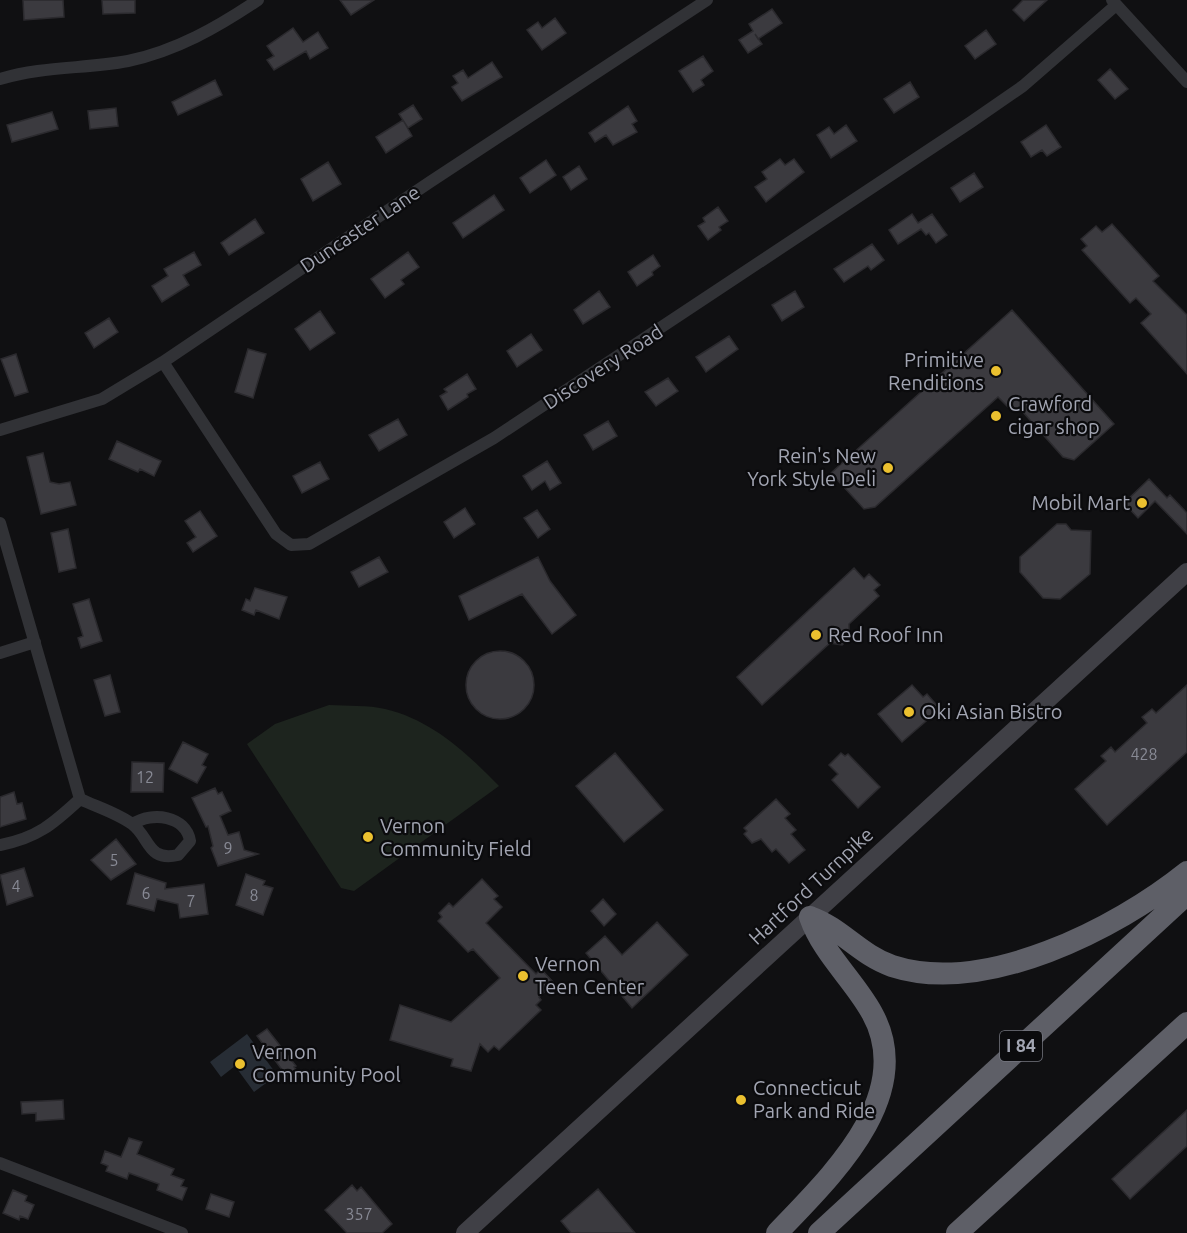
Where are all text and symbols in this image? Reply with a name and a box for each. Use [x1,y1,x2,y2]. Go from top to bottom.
street label: Duncaster Lane [296,180,424,277]
street label: Discovery Road [539,319,667,414]
place label: Primitive Renditions [888,348,984,394]
marker: Primitive Renditions [989,364,1003,378]
place label: Crawford cigar shop [1008,392,1100,438]
marker: Crawford cigar shop [989,409,1003,423]
place label: Rein's New York Style Deli [747,444,876,490]
marker: Rein's New York Style Deli [881,461,895,475]
place label: Mobil Mart [1031,491,1130,514]
marker: Mobil Mart [1135,496,1149,510]
place label: Red Roof Inn [828,623,944,646]
marker: Red Roof Inn [809,628,823,642]
place label: Oki Asian Bistro [921,700,1063,723]
marker: Oki Asian Bistro [902,705,916,719]
house number: 428 [1130,745,1158,763]
house number: 12 [136,768,154,786]
place label: Vernon Community Field [380,814,532,860]
street label: Hartford Turnpike [744,822,877,949]
marker: Vernon Community Field [361,830,375,844]
house number: 9 [223,839,233,857]
house number: 5 [109,851,119,869]
house number: 4 [11,877,21,895]
house number: 6 [141,884,151,902]
house number: 8 [249,886,259,904]
house number: 7 [186,892,196,910]
place label: Vernon Teen Center [535,952,645,998]
marker: Vernon Teen Center [516,969,530,983]
road number: I 84 [1000,1031,1042,1061]
place label: Vernon Community Pool [252,1040,401,1086]
marker: Vernon Community Pool [233,1057,247,1071]
place label: Connecticut Park and Ride [753,1076,875,1122]
marker: Connecticut Park and Ride [734,1093,748,1107]
house number: 357 [345,1205,373,1223]

